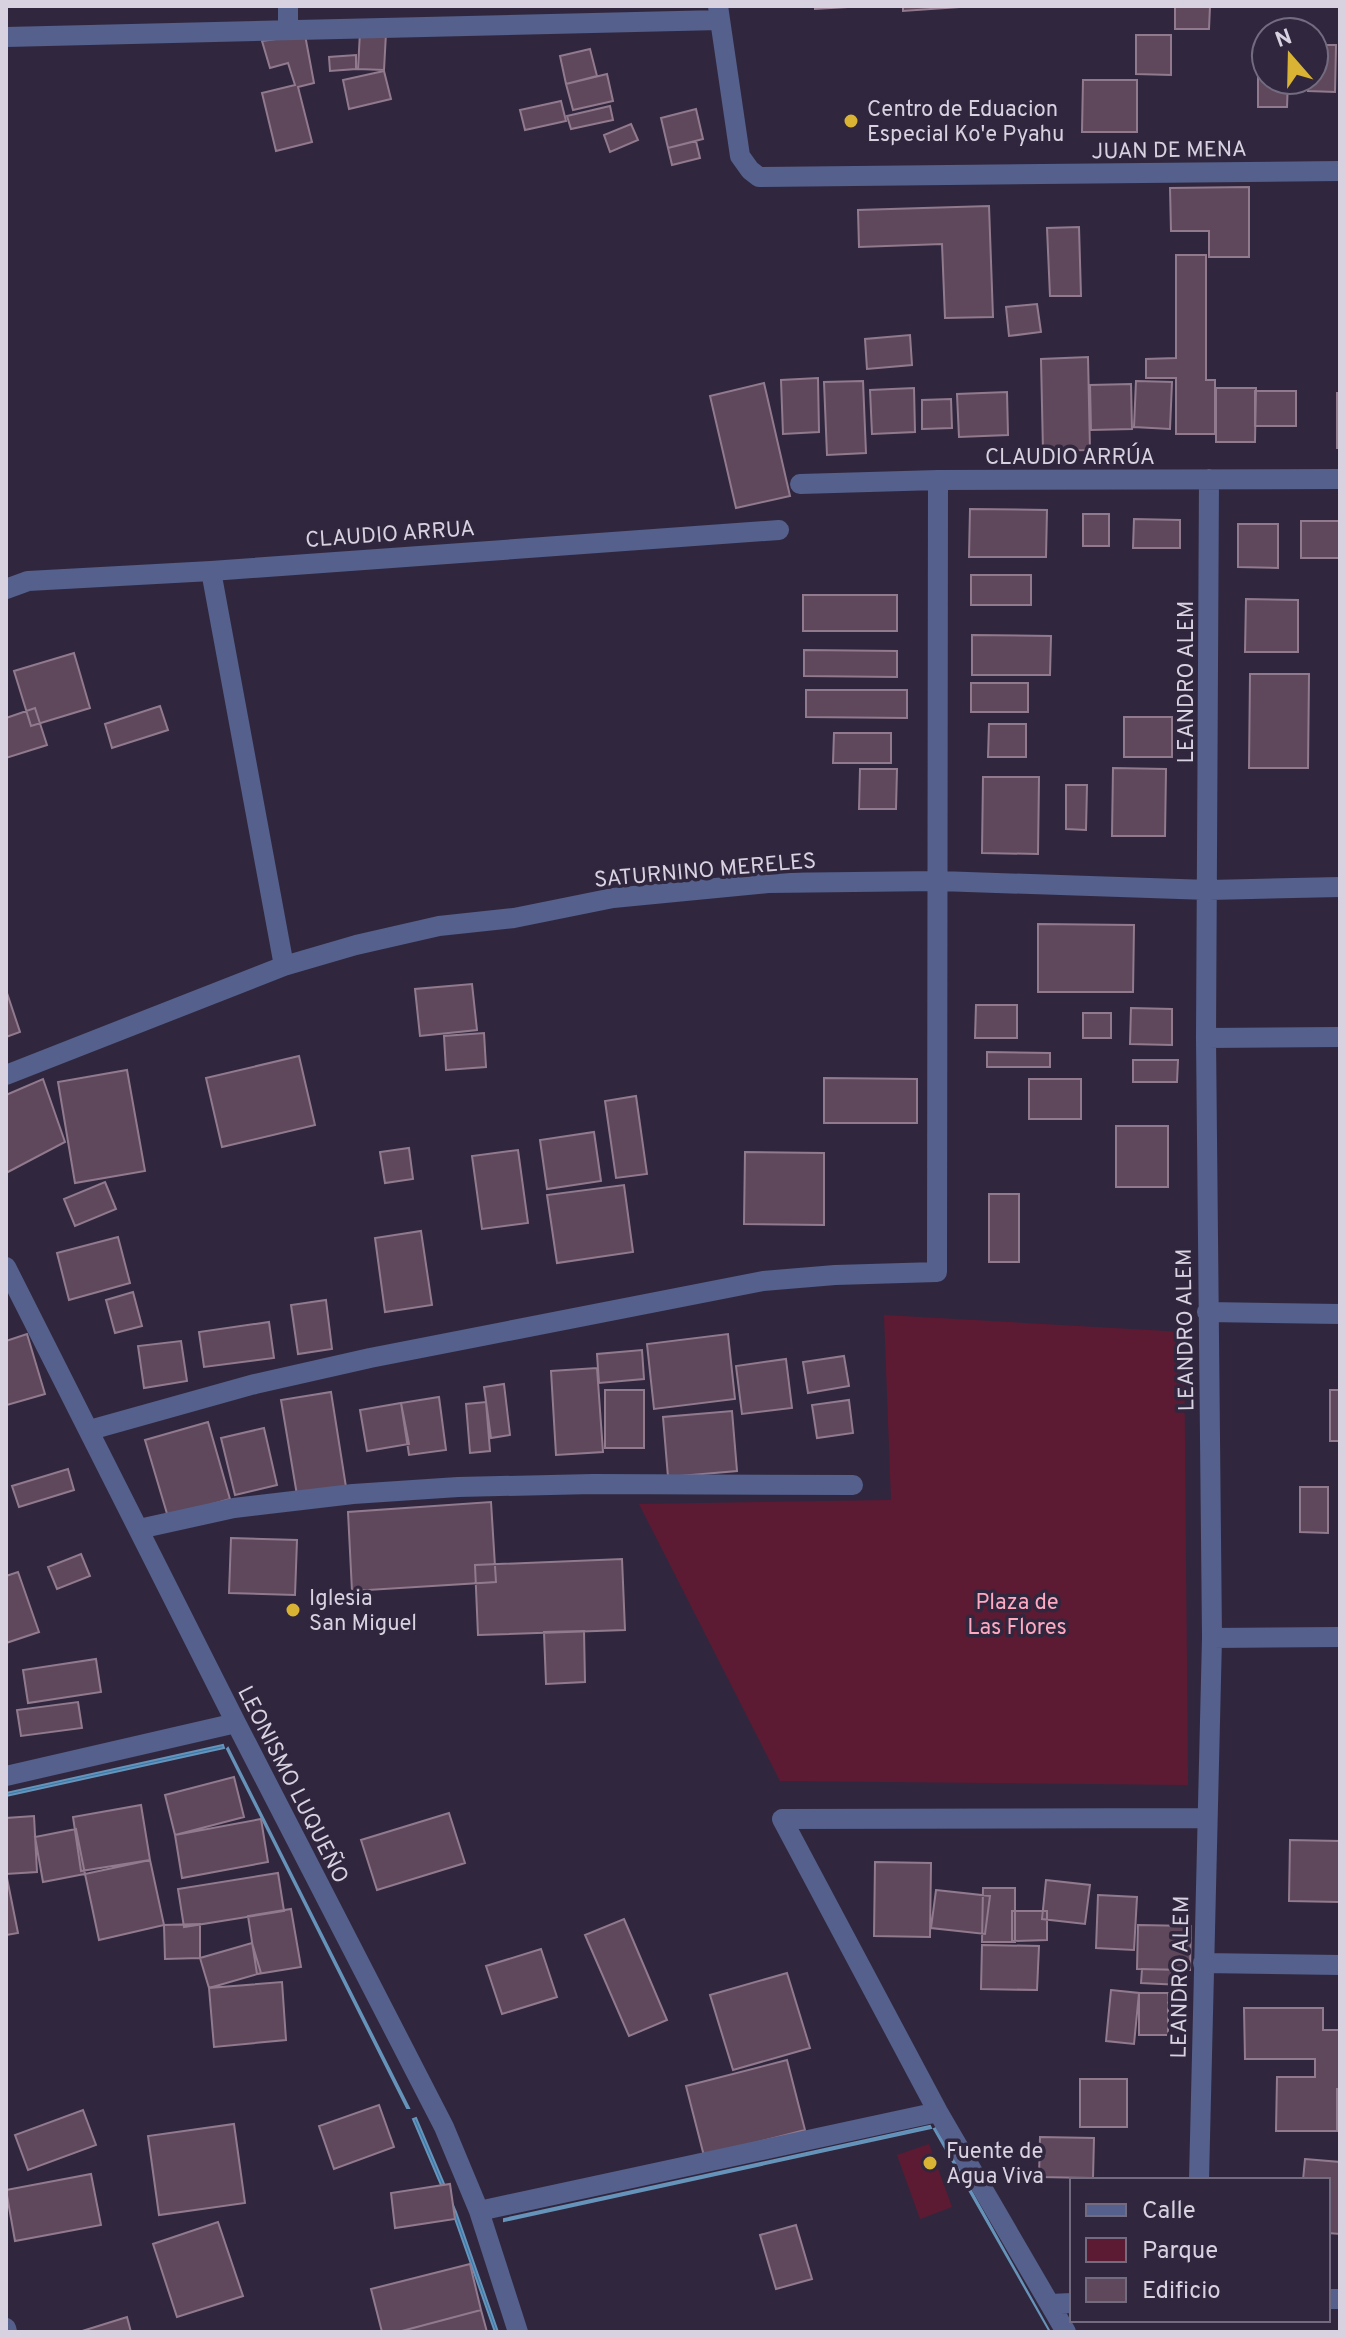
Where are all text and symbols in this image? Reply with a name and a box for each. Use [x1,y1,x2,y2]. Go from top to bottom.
north arrow [1250,16,1330,96]
text: N [1272,24,1296,55]
place label: Centro de Eduacion Especial Ko'e Pyahu [867,97,1064,149]
marker: Centro de Eduacion Especial Ko'e Pyahu [842,112,860,130]
street label: JUAN DE MENA [1091,137,1247,166]
street label: CLAUDIO ARRÚA [985,442,1155,472]
street label: CLAUDIO ARRUA [304,516,476,555]
street label: LEANDRO ALEM [1174,601,1201,764]
street label: SATURNINO MERELES [593,848,817,895]
street label: LEANDRO ALEM [1172,1248,1201,1412]
place label: Iglesia San Miguel [309,1586,417,1638]
park label: Plaza de Las Flores [967,1590,1067,1642]
marker: Iglesia San Miguel [284,1601,302,1619]
street label: LEONISMO LUQUEÑO [230,1681,355,1888]
street label: LEANDRO ALEM [1167,1895,1196,2059]
place label: Fuente de Agua Viva [946,2139,1044,2191]
marker: Fuente de Agua Viva [921,2154,939,2172]
legend [1070,2178,1330,2322]
text: Calle [1142,2197,1196,2227]
text: Parque [1142,2237,1218,2267]
text: Edificio [1142,2277,1221,2307]

